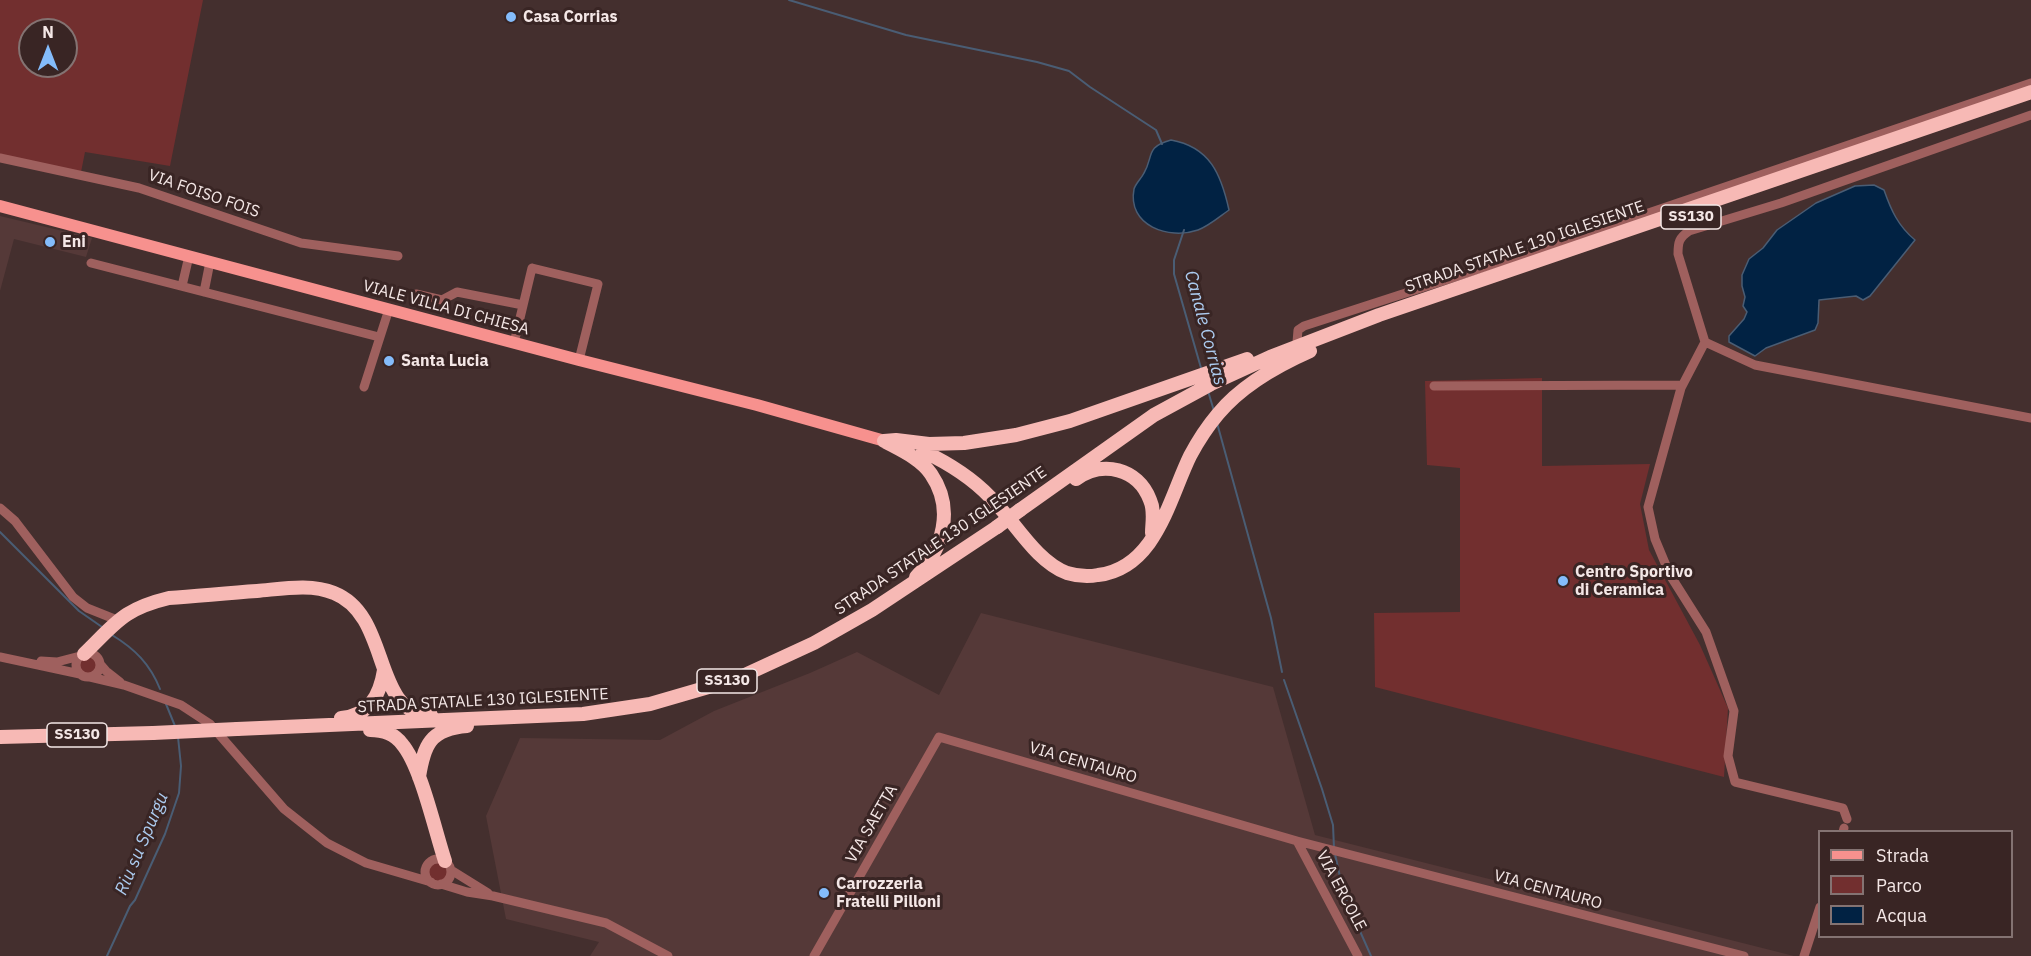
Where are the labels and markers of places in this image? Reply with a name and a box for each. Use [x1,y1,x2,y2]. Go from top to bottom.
place label: Casa Corrias [523,7,618,27]
marker: Casa Corrias [504,10,518,24]
place label: Eni [62,232,86,252]
marker: Eni [43,235,57,249]
place label: Santa Lucia [401,351,489,371]
marker: Santa Lucia [382,354,396,368]
place label: Centro Sportivo di Ceramica [1575,562,1693,600]
marker: Centro Sportivo di Ceramica [1556,574,1570,588]
place label: Carrozzeria Fratelli Pilloni [836,874,941,912]
marker: Carrozzeria Fratelli Pilloni [817,886,831,900]

